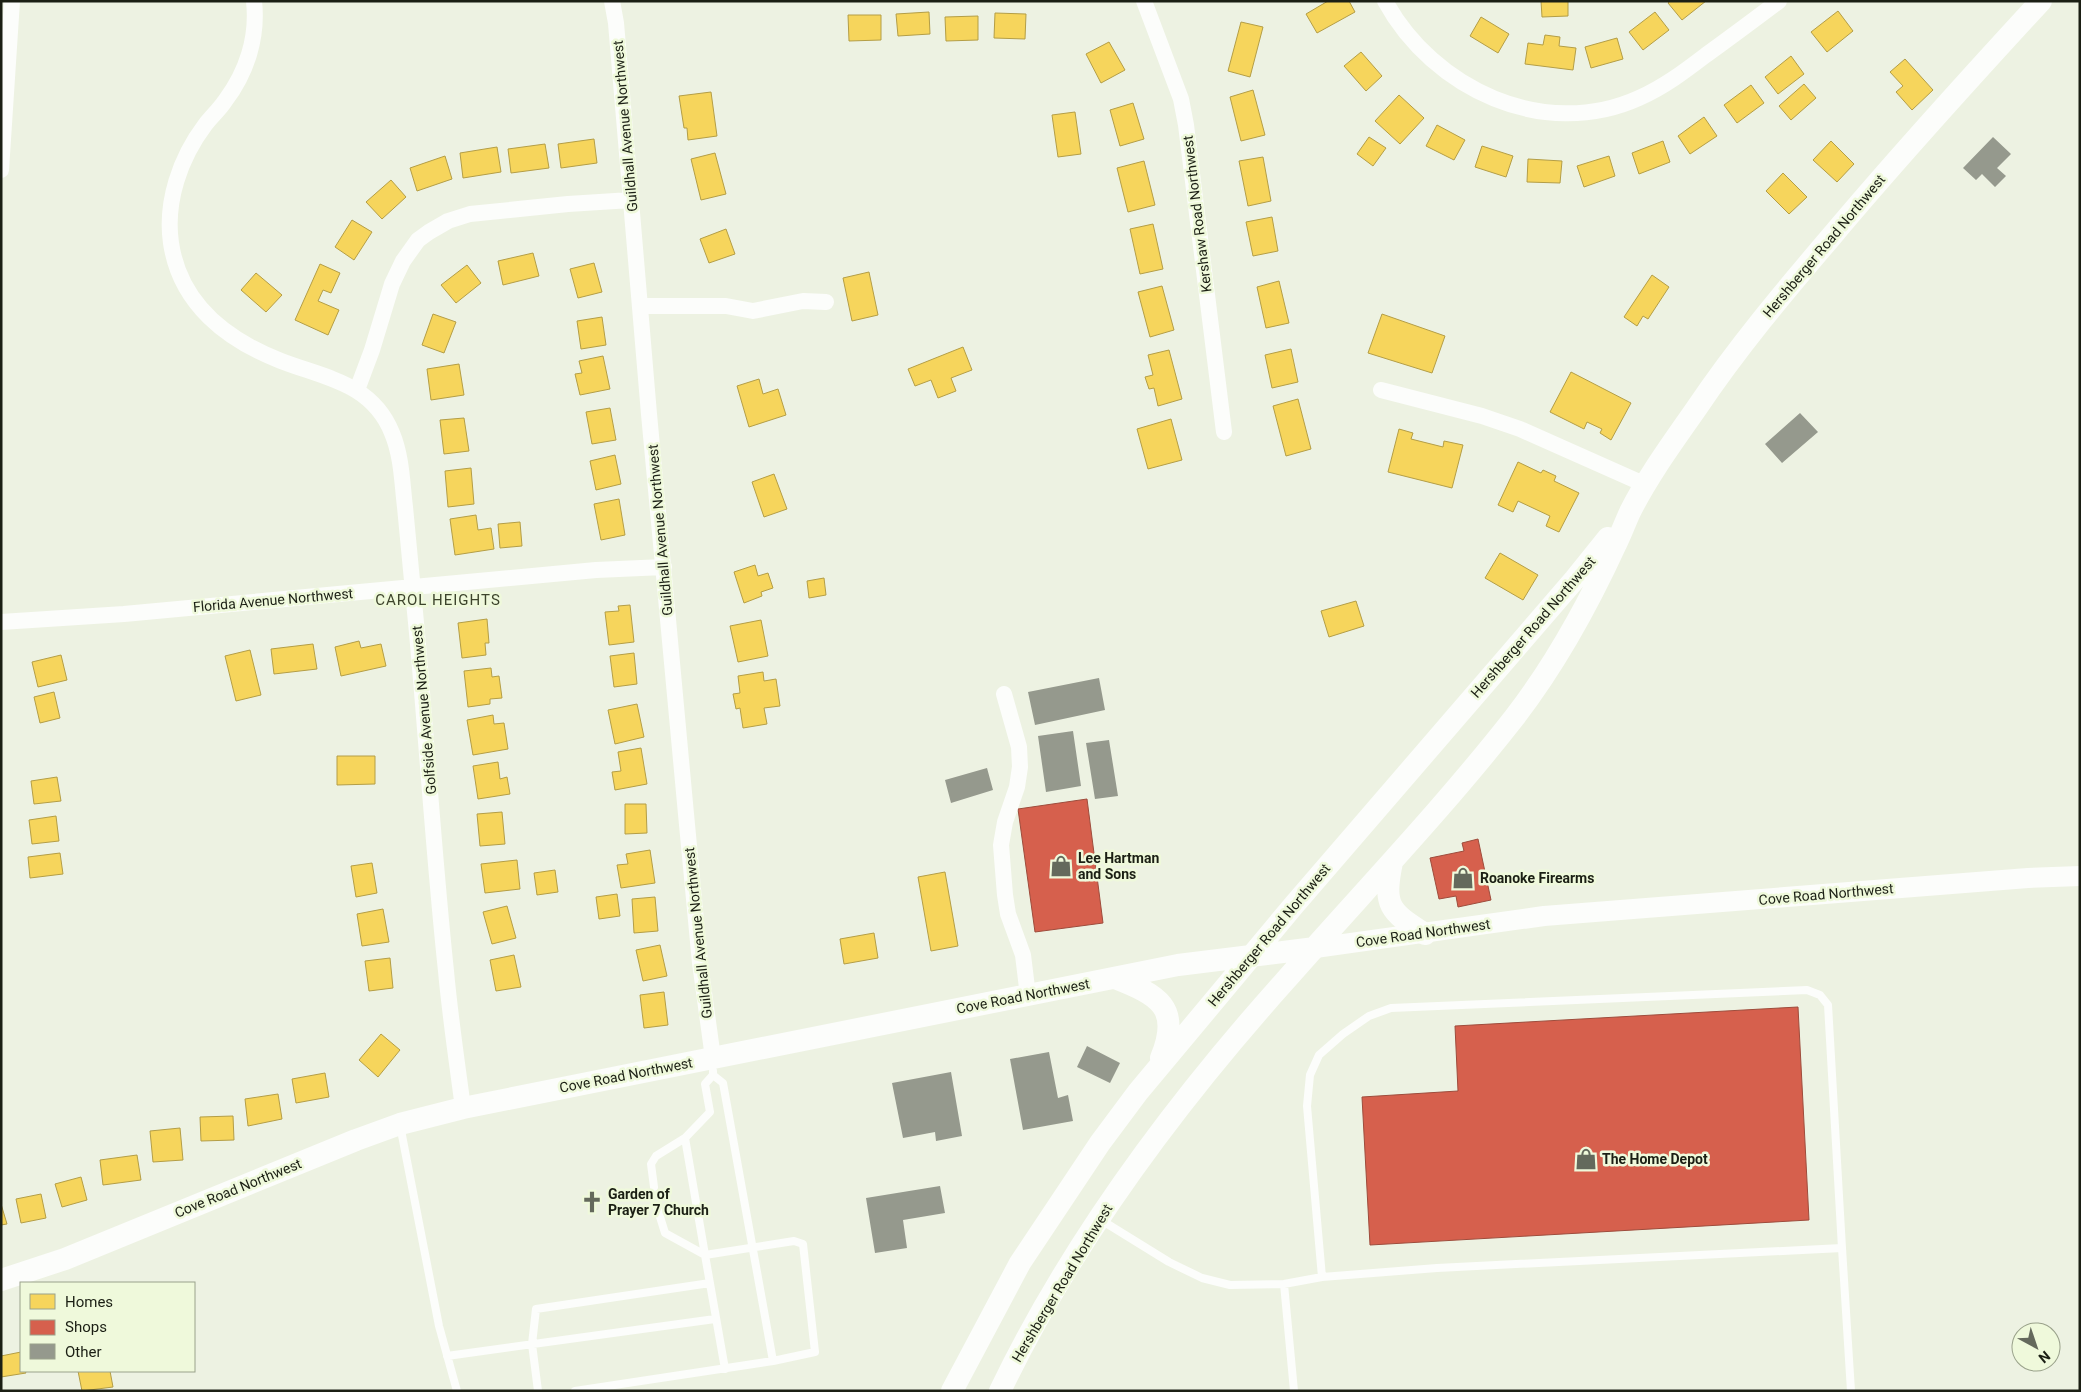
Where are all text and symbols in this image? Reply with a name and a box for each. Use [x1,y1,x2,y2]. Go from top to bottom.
street label: Guildhall Avenue Northwest [610,39,640,212]
street label: Kershaw Road Northwest [1179,134,1215,293]
street label: Hershberger Road Northwest [1760,171,1889,321]
street label: Guildhall Avenue Northwest [645,443,675,616]
street label: Hershberger Road Northwest [1468,553,1599,701]
street label: Florida Avenue Northwest [192,585,354,615]
district label: CAROL HEIGHTS [375,591,501,609]
street label: Golfside Avenue Northwest [409,624,439,795]
street label: Guildhall Avenue Northwest [681,846,715,1019]
place label: Lee Hartman and Sons [1078,850,1159,882]
shop icon: Lee Hartman and Sons [1048,853,1074,879]
street label: Hershberger Road Northwest [1205,860,1334,1010]
shop icon: Roanoke Firearms [1450,865,1476,891]
place label: Roanoke Firearms [1480,870,1594,886]
street label: Cove Road Northwest [1758,880,1894,908]
street label: Cove Road Northwest [1355,916,1492,950]
street label: Cove Road Northwest [955,975,1091,1017]
street label: Cove Road Northwest [558,1054,694,1096]
shop icon: The Home Depot [1573,1146,1599,1172]
place label: The Home Depot [1602,1151,1708,1167]
street label: Cove Road Northwest [172,1155,304,1221]
place label: Garden of Prayer 7 Church [608,1186,709,1218]
church icon: Garden of Prayer 7 Church [579,1189,605,1215]
street label: Hershberger Road Northwest [1008,1201,1116,1365]
legend [20,1282,195,1372]
text: Homes [65,1293,113,1311]
text: Shops [65,1318,107,1336]
north arrow [2011,1322,2061,1372]
text: Other [65,1343,102,1361]
text: N [2035,1348,2053,1366]

